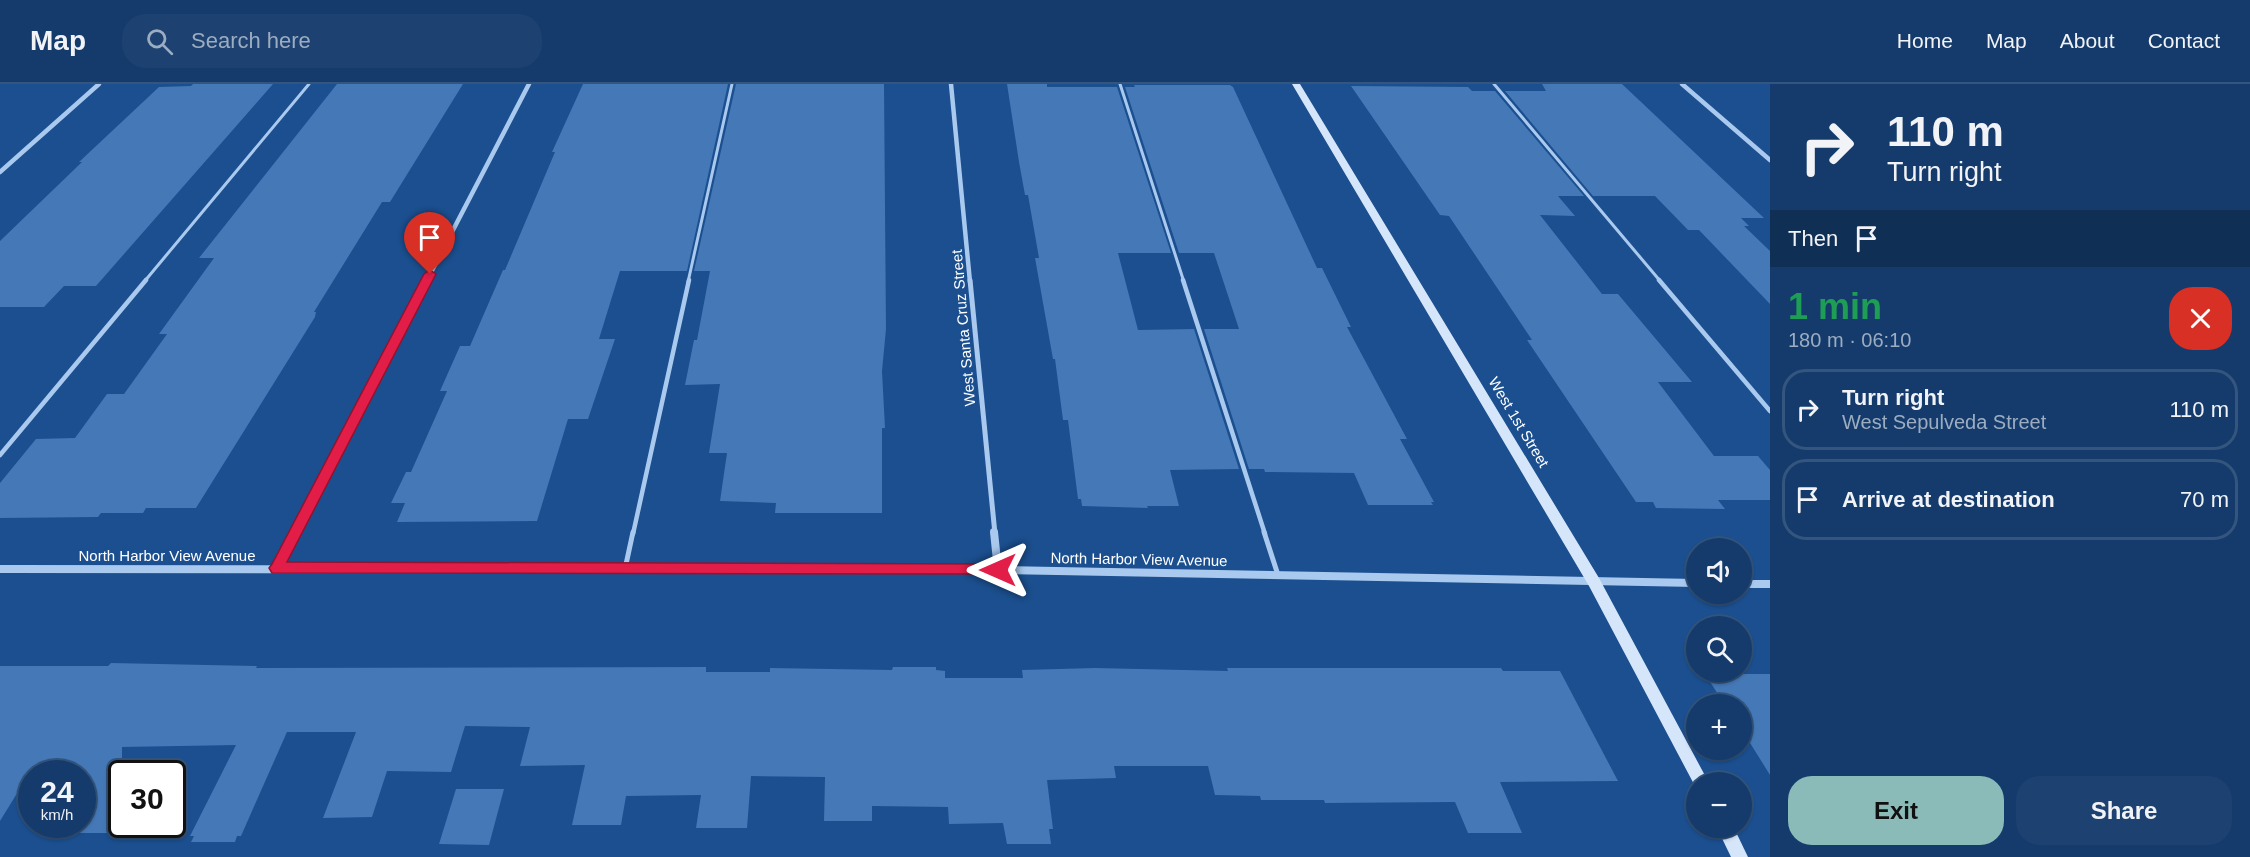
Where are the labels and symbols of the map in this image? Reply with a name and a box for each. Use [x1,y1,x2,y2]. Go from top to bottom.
pin [404,212,455,274]
street label: West Santa Cruz Street [948,248,978,407]
street label: West 1st Street [1485,374,1553,471]
position arrow [966,538,1030,602]
street label: North Harbor View Avenue [78,547,256,564]
street label: North Harbor View Avenue [1050,549,1228,569]
speed limit sign: 30 [108,760,186,838]

